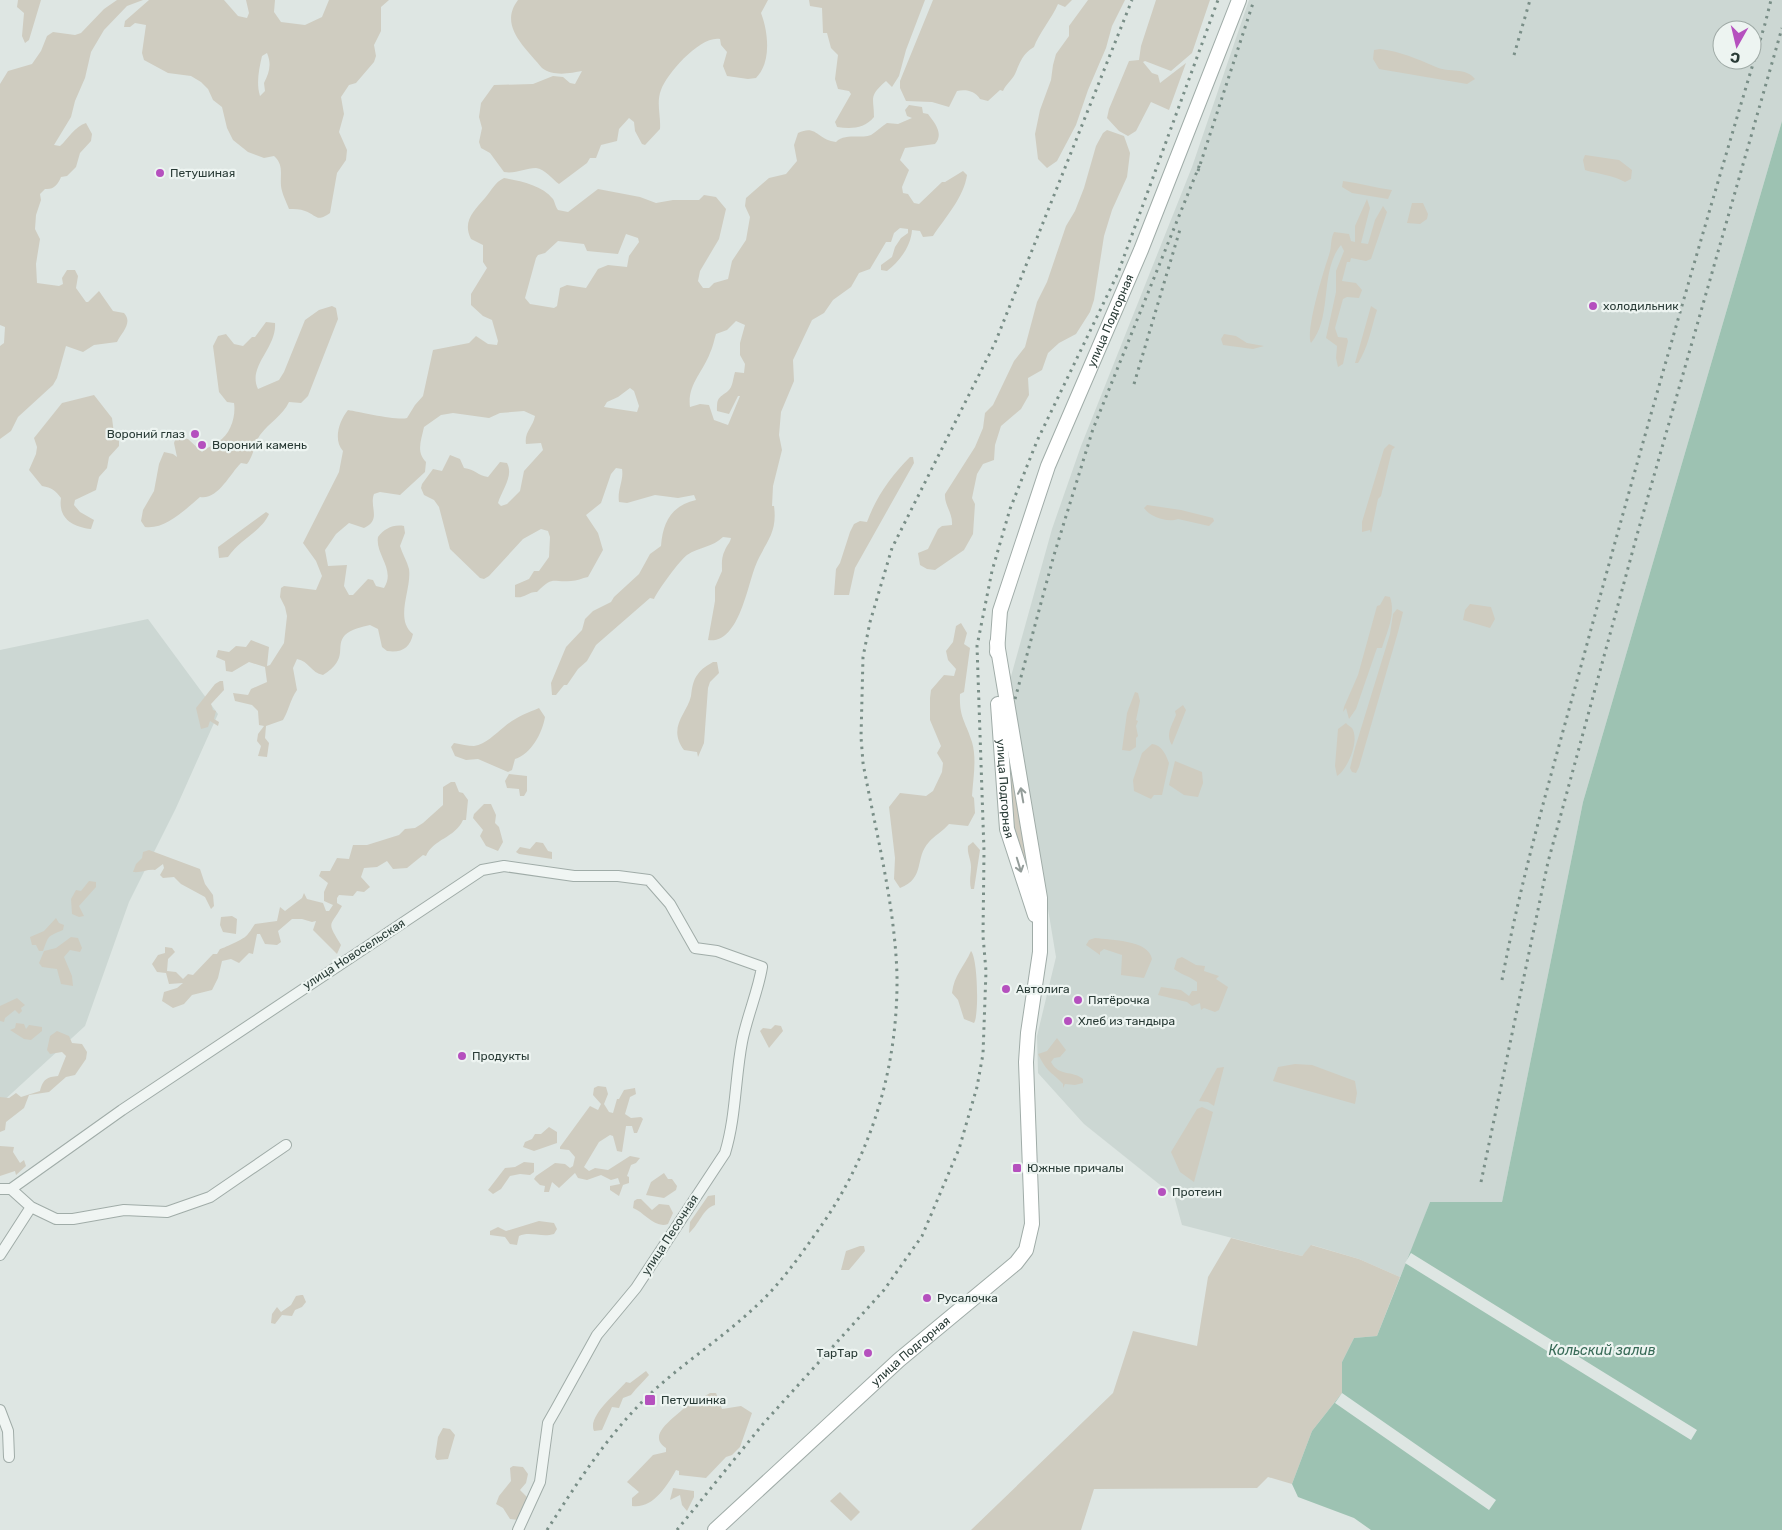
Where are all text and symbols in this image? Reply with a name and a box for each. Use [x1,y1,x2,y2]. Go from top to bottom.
north arrow [1712,20,1762,70]
text: С [1729,48,1741,66]
place label: Петушиная [170,166,235,180]
marker: Петушиная [154,167,166,179]
street label: улица Подгорная [1084,272,1137,369]
place label: холодильник [1603,299,1679,313]
marker: холодильник [1587,300,1599,312]
place label: Вороний глаз [107,427,185,441]
marker: Вороний глаз [189,428,201,440]
place label: Вороний камень [212,438,307,452]
marker: Вороний камень [196,439,208,451]
street label: улица Подгорная [994,739,1017,840]
one-way arrow [1017,788,1027,804]
one-way arrow [1015,856,1025,872]
street label: улица Новосельская [300,916,408,992]
place label: Автолига [1016,982,1070,996]
marker: Автолига [1000,983,1012,995]
place label: Пятёрочка [1088,993,1150,1007]
marker: Пятёрочка [1072,994,1084,1006]
place label: Хлеб из тандыра [1078,1014,1175,1028]
marker: Хлеб из тандыра [1062,1015,1074,1027]
place label: Продукты [472,1049,529,1063]
marker: Продукты [456,1050,468,1062]
place label: Южные причалы [1027,1161,1124,1175]
marker: Южные причалы [1011,1162,1023,1174]
place label: Протеин [1172,1185,1222,1199]
marker: Протеин [1156,1186,1168,1198]
street label: улица Песочная [639,1192,701,1278]
place label: Русалочка [937,1291,998,1305]
marker: Русалочка [921,1292,933,1304]
street label: улица Подгорная [868,1314,953,1389]
water label: Кольский залив [1548,1342,1656,1359]
place label: ТарТар [817,1346,858,1360]
marker: ТарТар [862,1347,874,1359]
marker: Петушинка [643,1393,657,1407]
place label: Петушинка [661,1393,726,1407]

